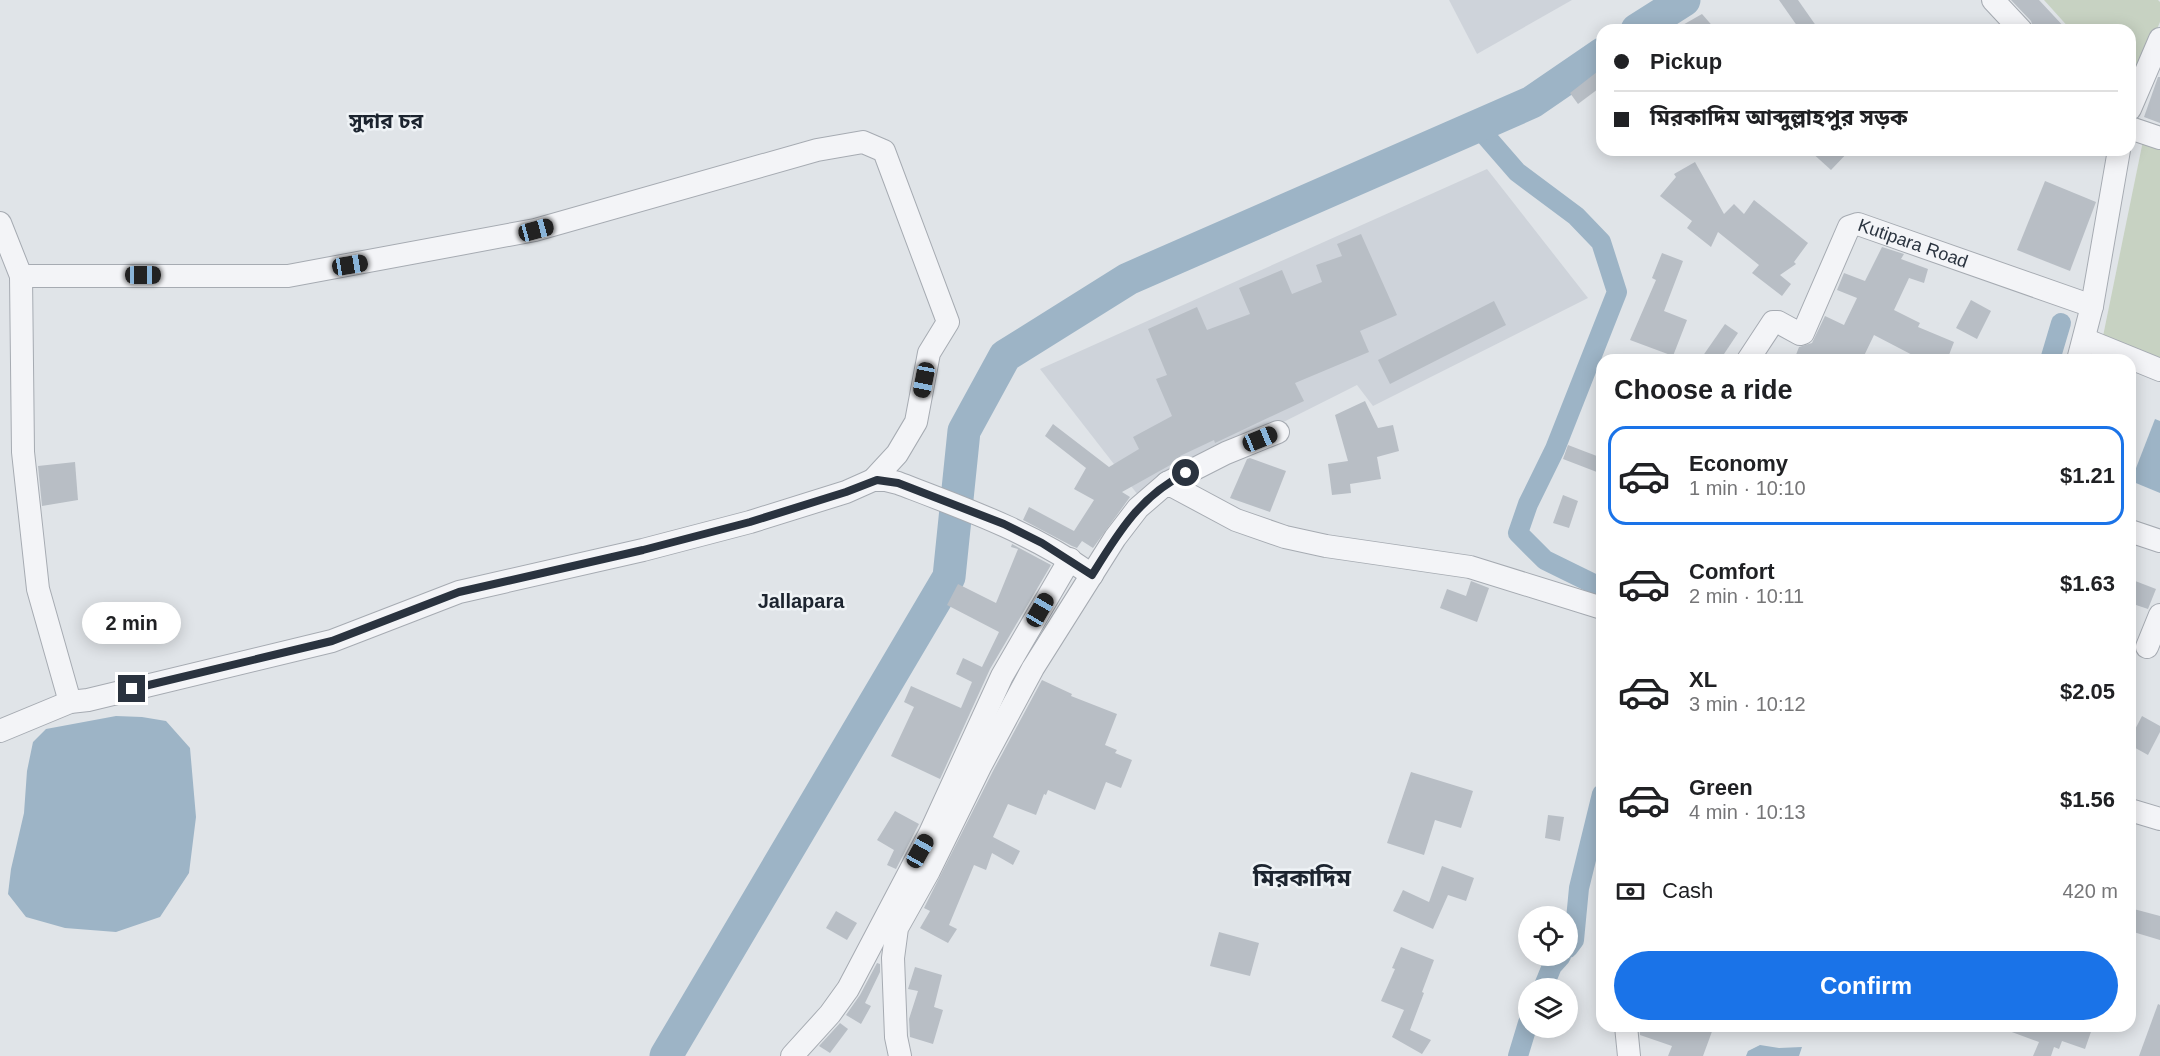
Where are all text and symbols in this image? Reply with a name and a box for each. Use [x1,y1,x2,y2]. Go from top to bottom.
text: Pickup [1650,49,1722,74]
text: মিরকাদিম আব্দুল্লাহপুর সড়ক [1650,105,1908,130]
district label: সুদার চর [348,109,423,133]
street label: Kutipara Road [1855,215,1971,272]
car [516,217,556,243]
car [331,253,369,277]
car [125,266,161,284]
car [912,361,936,399]
text: Choose a ride [1614,375,1793,405]
car [1240,424,1280,454]
icon: car [1617,449,1671,503]
text: Economy [1689,451,1788,476]
route start [1172,459,1199,486]
text: $1.21 [2060,463,2115,488]
text: 1 min · 10:10 [1689,477,1806,499]
icon: car [1617,557,1671,611]
text: Comfort [1689,559,1775,584]
text: $1.63 [2060,571,2115,596]
text: 2 min · 10:11 [1689,585,1804,607]
district label: Jallapara [758,590,845,612]
car [1023,590,1057,630]
callout: 2 min [82,602,182,644]
text: 2 min [105,612,158,634]
icon: car [1617,665,1671,719]
text: XL [1689,667,1717,692]
route end [118,675,145,702]
text: $2.05 [2060,679,2115,704]
text: 3 min · 10:12 [1689,693,1806,715]
icon: car [1617,773,1671,827]
text: Green [1689,775,1753,800]
text: $1.56 [2060,787,2115,812]
text: 4 min · 10:13 [1689,801,1806,823]
car [903,831,937,871]
district label: মিরকাদিম [1252,864,1352,891]
icon: cash [1614,875,1647,908]
text: Cash [1662,878,1713,903]
text: 420 m [2062,880,2118,902]
map controls [1518,906,1578,1038]
button: locate [1518,906,1578,966]
button: Confirm [1614,951,2118,1020]
button: layers [1518,978,1578,1038]

